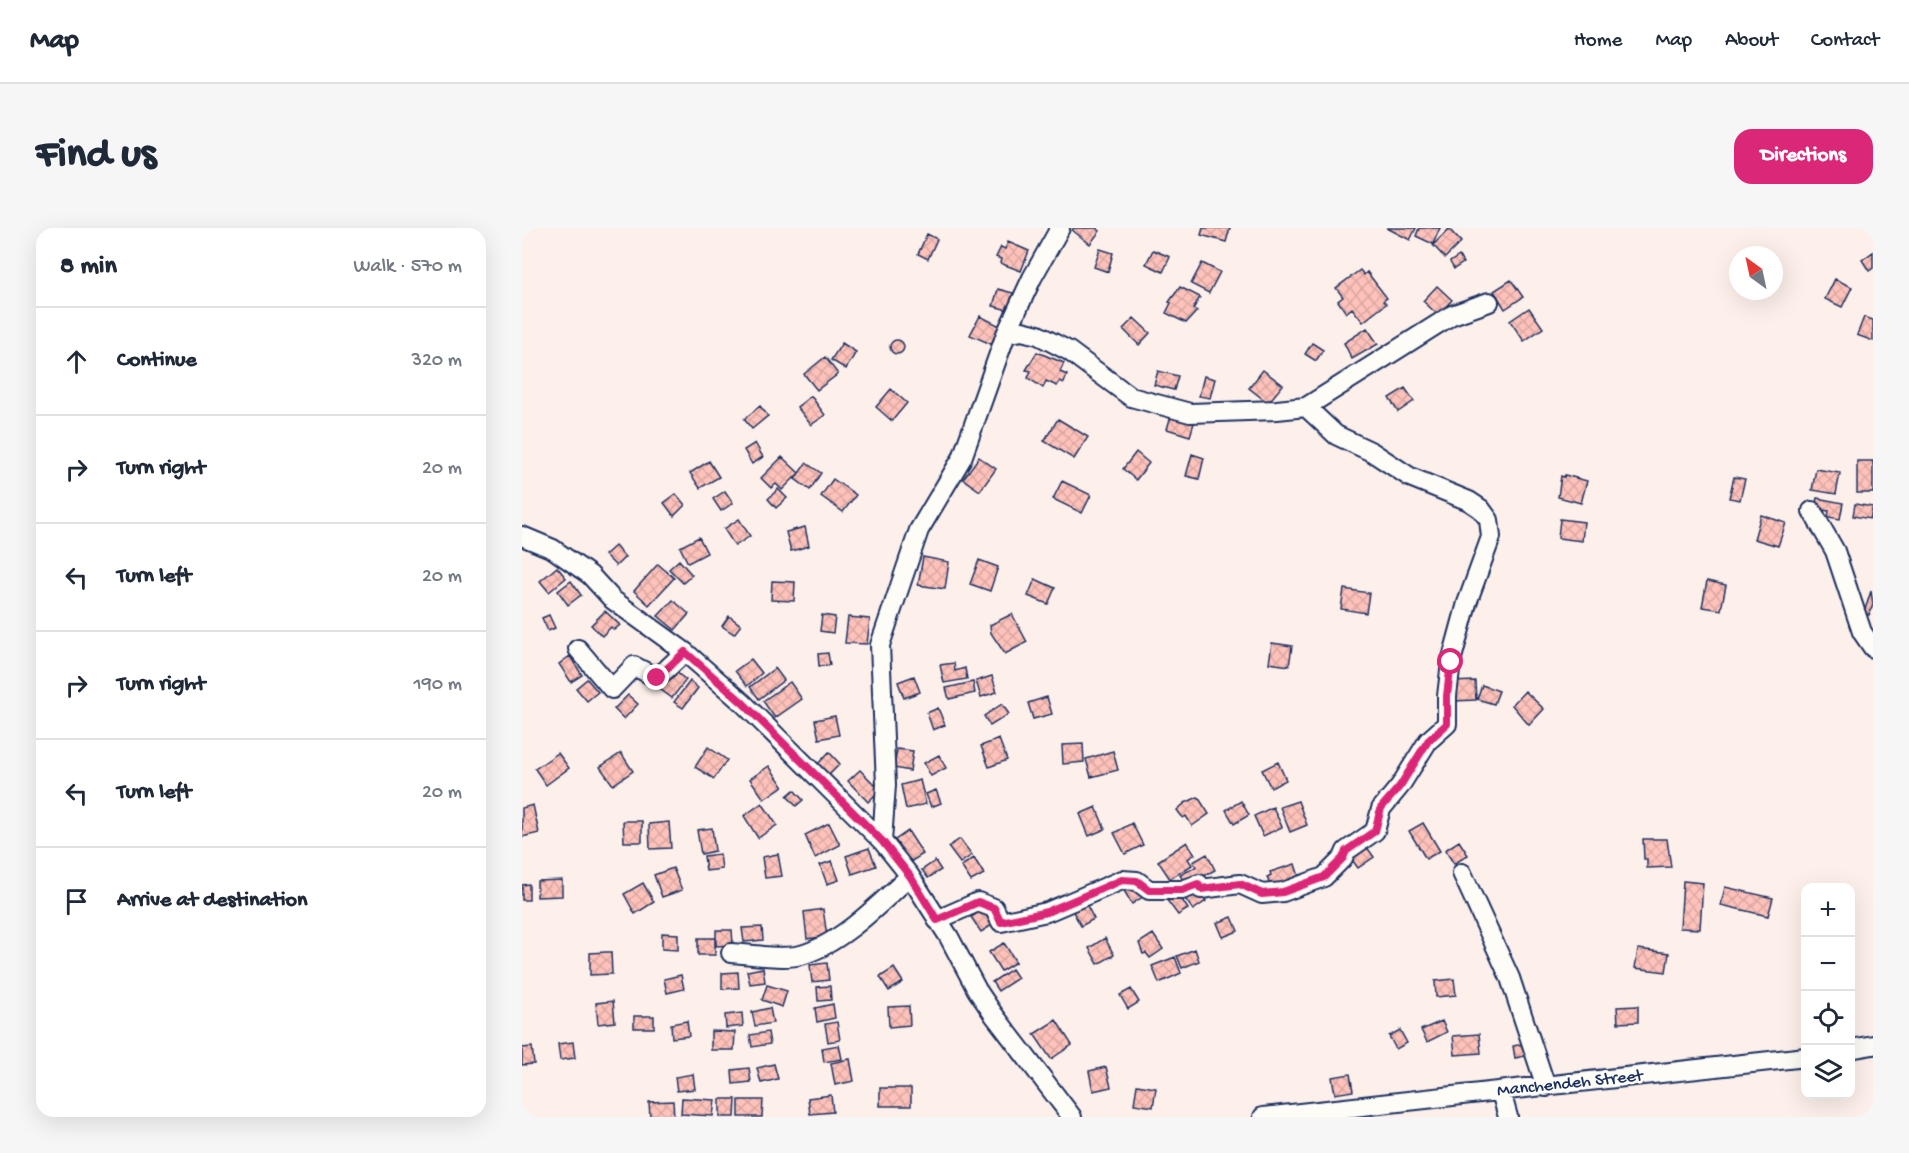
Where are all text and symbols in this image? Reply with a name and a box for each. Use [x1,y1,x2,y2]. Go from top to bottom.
text: Map [30,25,79,58]
text: Home [1574,29,1622,54]
text: Map [1655,29,1692,54]
text: About [1725,29,1778,54]
text: Contact [1811,29,1879,54]
button: Directions [1734,129,1873,184]
text: Find us [36,132,156,181]
north arrow [1729,246,1783,300]
text: 8 min [60,252,117,283]
text: Walk · 570 m [354,256,462,279]
icon: ahead [60,345,93,378]
text: Continue [117,348,197,374]
text: 320 m [412,350,462,373]
icon: right [60,453,93,486]
text: Turn right [117,456,205,482]
text: 20 m [422,458,462,481]
icon: left [60,561,93,594]
text: Turn left [117,564,191,590]
text: 20 m [422,566,462,589]
route start [1437,648,1463,674]
route end [643,664,669,690]
icon: right [60,669,93,702]
text: Turn right [117,672,205,698]
text: 190 m [414,674,462,697]
icon: left [60,777,93,810]
text: Turn left [117,780,191,806]
text: 20 m [422,782,462,805]
map controls [1801,883,1855,1099]
button: + [1801,883,1855,937]
icon: arrive [60,885,93,918]
text: Arrive at destination [117,888,307,914]
button: − [1801,937,1855,991]
button: locate [1801,991,1855,1045]
button: layers [1801,1045,1855,1099]
street label: Manchendeh Street [1496,1066,1646,1102]

